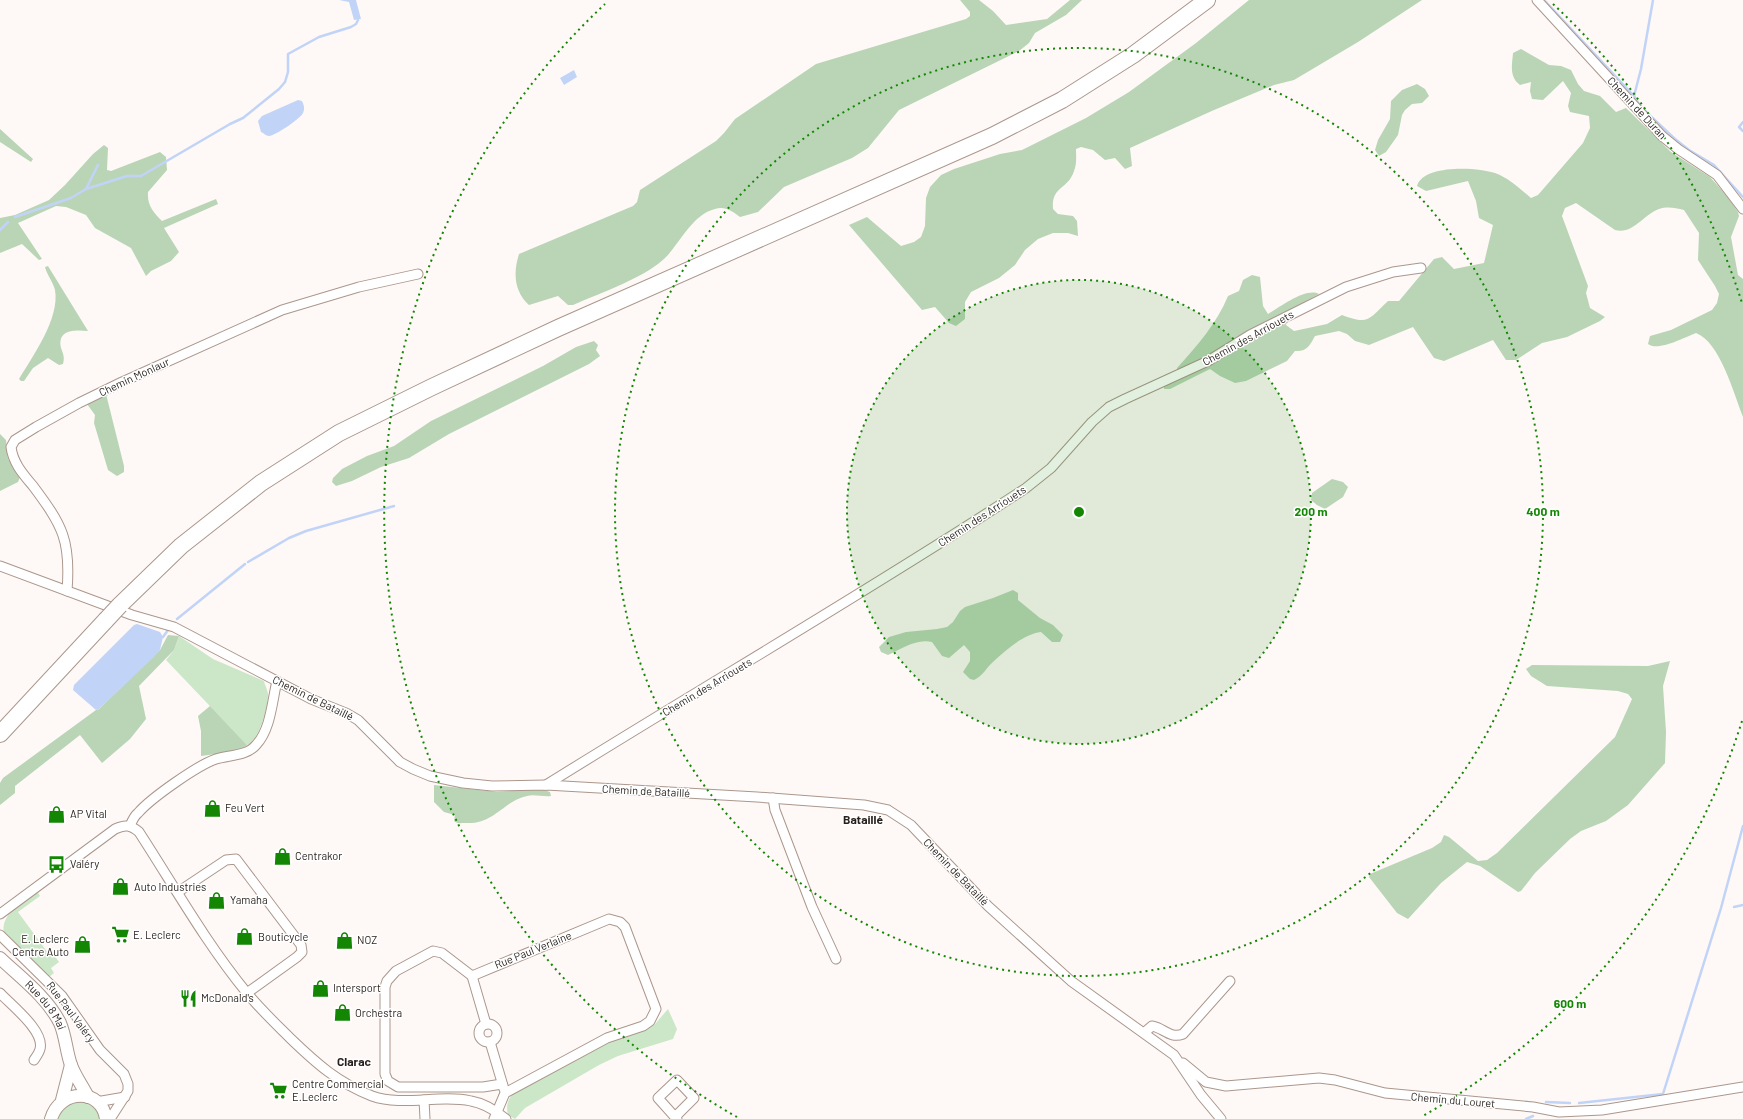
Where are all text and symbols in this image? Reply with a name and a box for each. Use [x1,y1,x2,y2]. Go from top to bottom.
street label: Chemin de Duran [1605,74,1670,142]
street label: Chemin des Arriouets [1200,307,1296,368]
street label: Chemin Monlaur [96,355,171,399]
street label: Chemin des Arriouets [935,482,1028,549]
text: 200 m [1295,504,1327,518]
text: 400 m [1526,504,1560,518]
centre of rings [1072,505,1086,519]
street label: Chemin des Arriouets [660,655,754,718]
street label: Chemin de Bataillé [271,672,356,723]
street label: Chemin de Bataillé [602,782,691,799]
shop icon: Feu Vert [202,798,222,818]
place label: Feu Vert [225,801,265,814]
shop icon: AP Vital [47,804,67,824]
place label: AP Vital [70,807,107,820]
district label: Bataillé [843,812,883,826]
street label: Chemin de Bataillé [921,835,992,908]
shop icon: Centrakor [272,846,292,866]
place label: Centrakor [295,849,342,862]
bus stop icon: Valéry [47,854,67,874]
place label: Valéry [70,857,99,870]
shop icon: Auto Industries [111,877,131,897]
place label: Auto Industries [134,880,206,893]
shop icon: Yamaha [207,890,227,910]
place label: Yamaha [230,893,268,906]
supermarket icon: E. Leclerc [110,925,130,945]
shop icon: Bouticycle [235,927,255,947]
place label: E. Leclerc [133,928,181,941]
street label: Rue Paul Verlaine [492,928,573,971]
place label: Bouticycle [258,930,308,943]
shop icon: NOZ [334,930,354,950]
place label: E. Leclerc Centre Auto [12,932,69,958]
place label: NOZ [357,933,377,946]
shop icon: E. Leclerc Centre Auto [72,935,92,955]
street label: Rue du 8 Mai [23,977,69,1031]
shop icon: Intersport [310,978,330,998]
street label: Rue Paul Valéry [44,979,98,1045]
place label: Intersport [333,981,381,994]
restaurant icon: McDonald's [178,988,198,1008]
place label: McDonald's [201,991,254,1004]
text: 600 m [1554,996,1586,1010]
shop icon: Orchestra [332,1003,352,1023]
place label: Orchestra [355,1006,402,1019]
district label: Clarac [337,1054,371,1068]
place label: Centre Commercial E.Leclerc [292,1077,384,1103]
supermarket icon: Centre Commercial E.Leclerc [269,1080,289,1100]
street label: Chemin du Louret [1410,1089,1496,1110]

